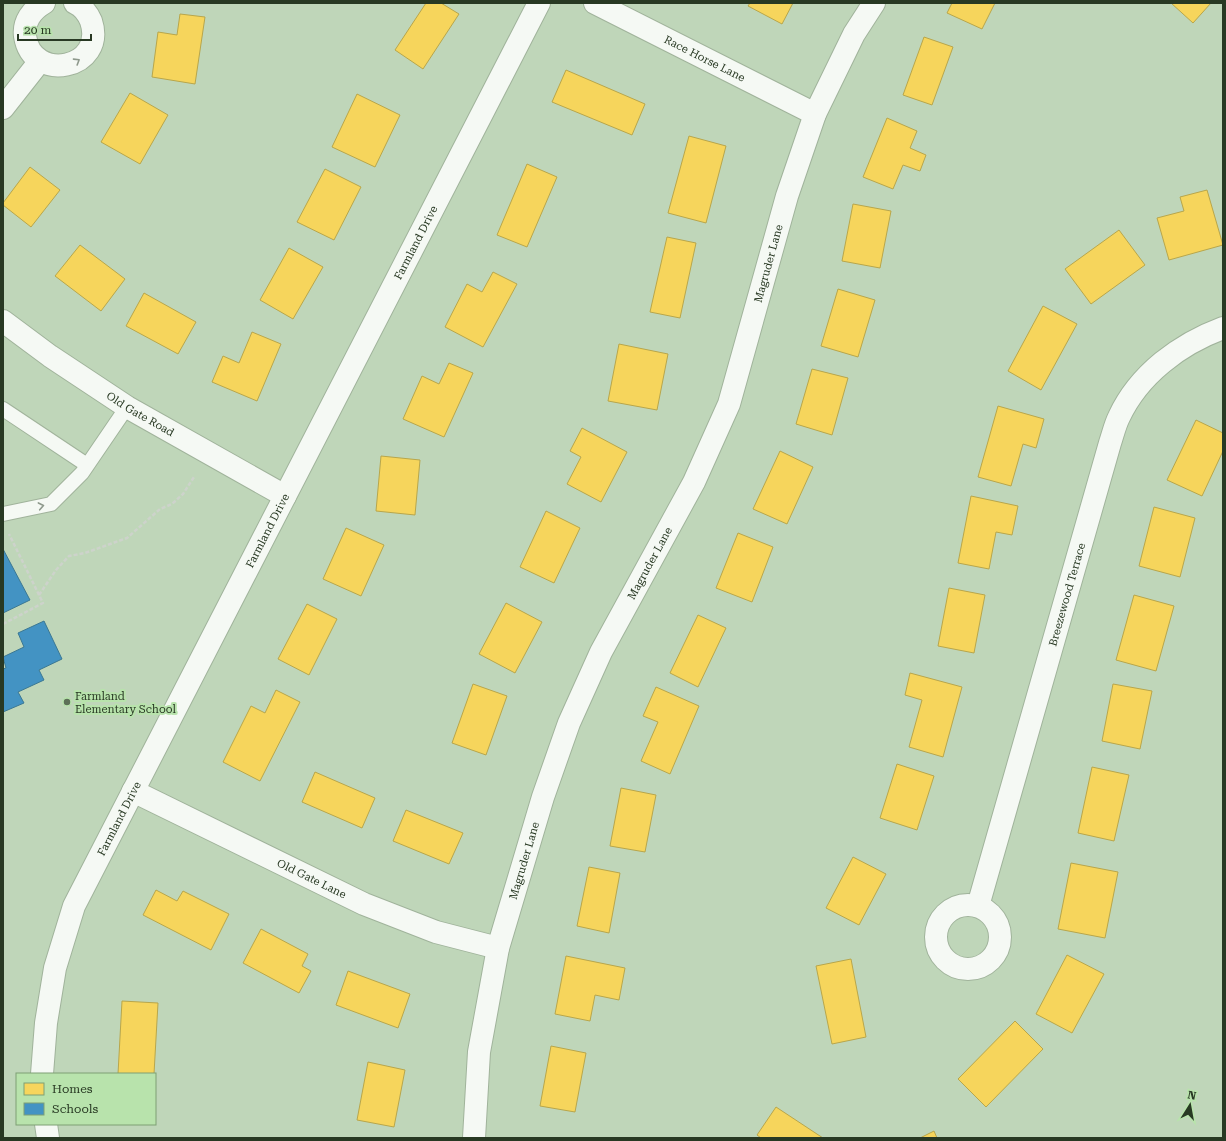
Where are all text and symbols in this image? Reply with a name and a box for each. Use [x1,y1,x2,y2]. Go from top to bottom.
scale bar [18,16,91,42]
text: 20 m [24,23,51,37]
street label: Race Horse Lane [662,33,747,84]
one-way arrow [73,58,80,65]
street label: Farmland Drive [391,203,440,282]
street label: Magruder Lane [751,223,785,304]
street label: Old Gate Road [104,389,177,439]
street label: Farmland Drive [243,491,292,570]
one-way arrow [38,502,44,510]
street label: Magruder Lane [625,525,675,602]
street label: Breezewood Terrace [1046,541,1088,648]
place label: Farmland Elementary School [75,690,176,716]
marker: Farmland Elementary School [62,697,72,707]
street label: Farmland Drive [95,779,143,858]
street label: Magruder Lane [506,820,542,901]
street label: Old Gate Lane [275,856,349,901]
legend [16,1073,156,1125]
text: Homes [52,1082,93,1096]
north arrow [1170,1085,1210,1125]
text: N [1186,1088,1198,1103]
text: Schools [52,1102,99,1116]

